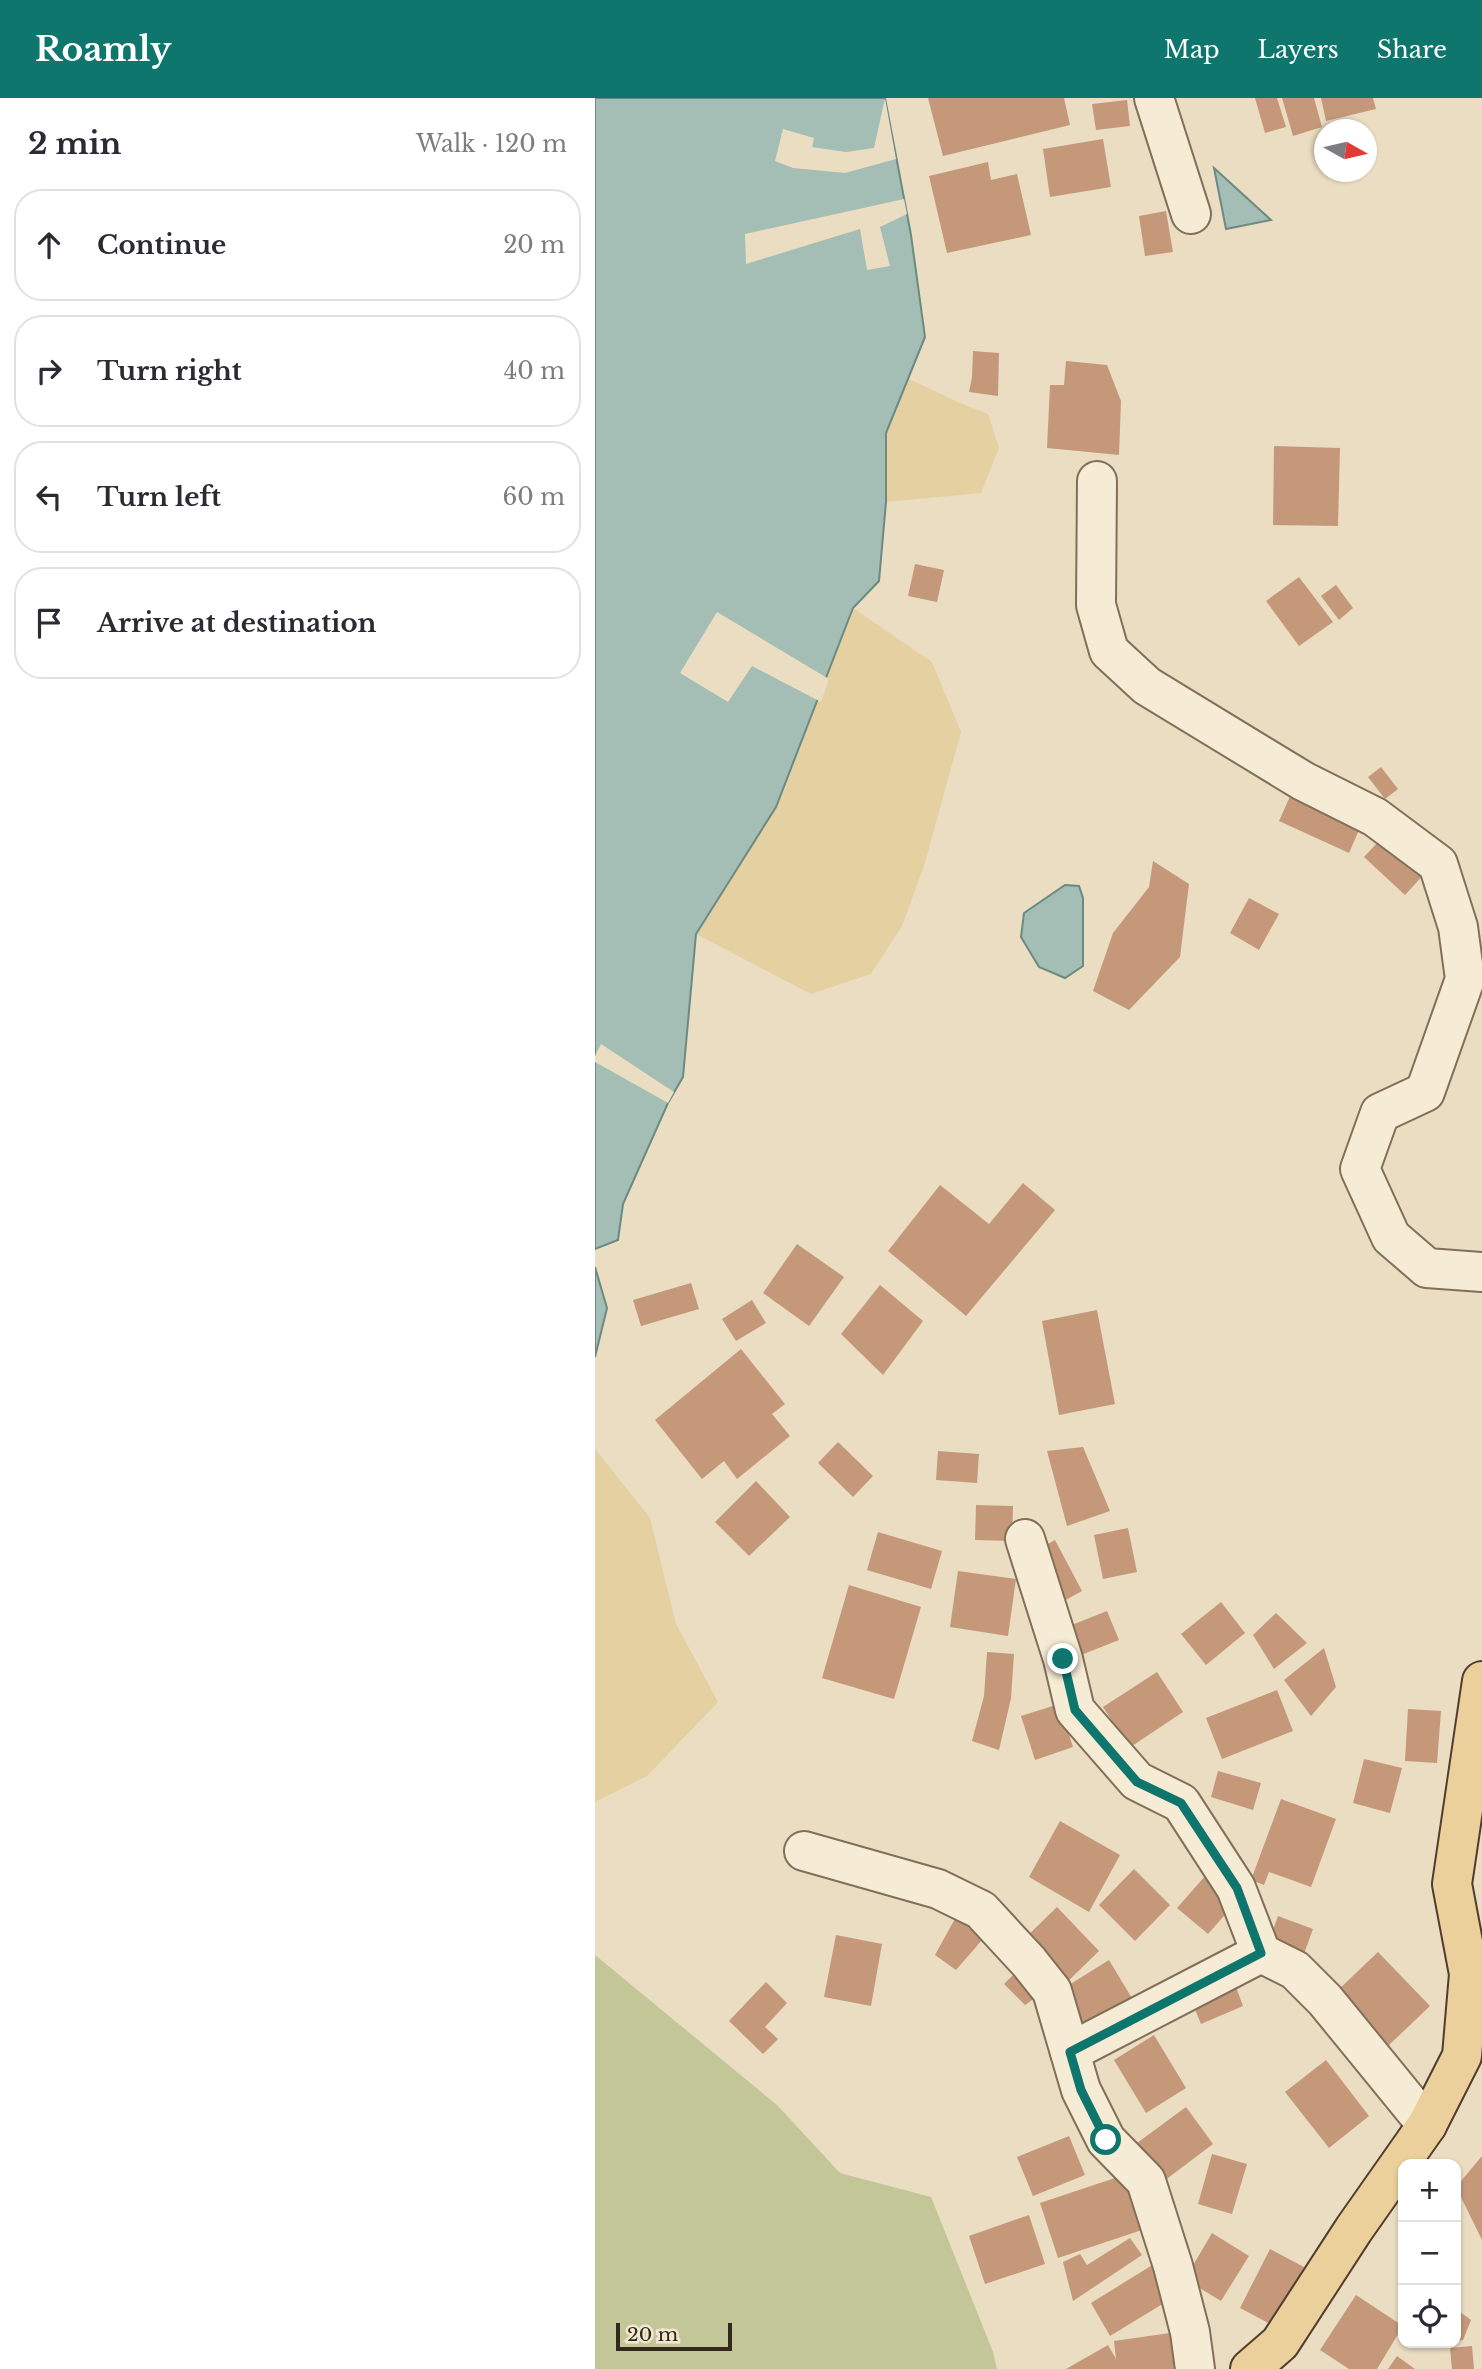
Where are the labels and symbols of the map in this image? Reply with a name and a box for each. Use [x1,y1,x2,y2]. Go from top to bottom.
north arrow [1314,119,1377,182]
route end [1047,1643,1078,1674]
route start [1090,2124,1121,2155]
scale bar [616,2320,731,2352]

